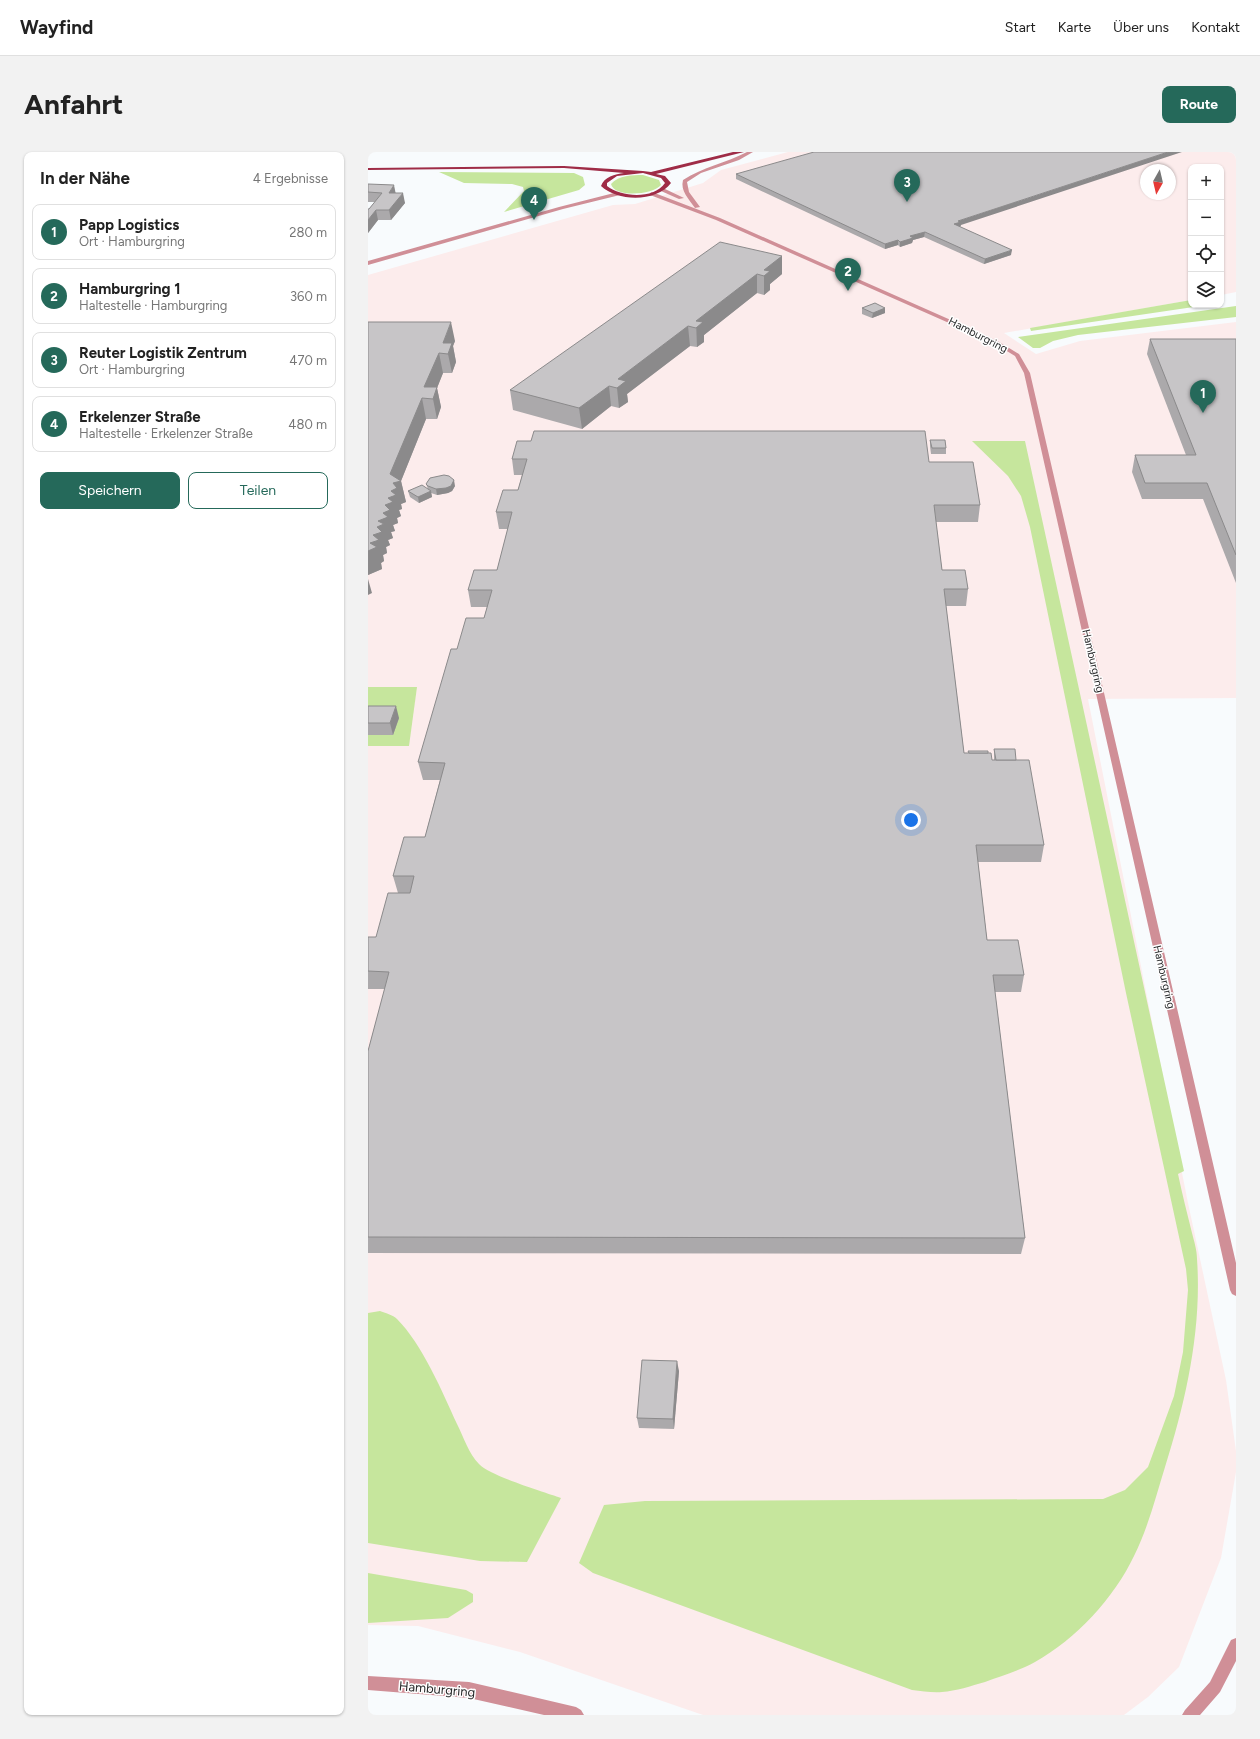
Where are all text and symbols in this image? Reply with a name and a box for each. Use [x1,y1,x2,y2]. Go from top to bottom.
text: Wayfind [20,16,93,39]
text: Start [1005,19,1036,36]
text: Karte [1058,19,1091,36]
text: Über uns [1113,19,1169,36]
text: Kontakt [1191,19,1240,36]
button: Route [1162,86,1236,123]
text: Anfahrt [24,87,123,121]
north arrow [1140,164,1176,200]
map controls [1188,164,1224,308]
button: + [1188,164,1224,200]
text: In der Nähe [40,168,130,188]
pin: 3 [894,169,920,202]
text: 4 Ergebnisse [253,171,328,186]
pin: 4 [521,187,547,220]
button: − [1188,200,1224,236]
text: Papp Logistics [79,216,179,234]
text: 1 [51,225,57,240]
text: 280 m [289,225,327,240]
text: Ort · Hamburgring [79,234,185,249]
button: locate [1188,236,1224,272]
pin: 2 [835,258,861,291]
button: layers [1188,272,1224,308]
text: Hamburgring 1 [79,280,181,298]
text: 2 [50,289,58,304]
text: 360 m [290,289,327,304]
text: Haltestelle · Hamburgring [79,298,227,313]
street label: Hamburgring [946,314,1010,356]
text: Reuter Logistik Zentrum [79,344,247,362]
text: 3 [50,353,58,368]
text: 470 m [289,353,327,368]
text: Ort · Hamburgring [79,362,185,377]
pin: 1 [1190,380,1216,413]
text: Erkelenzer Straße [79,408,201,426]
text: 4 [50,417,58,432]
text: 480 m [288,417,327,432]
text: Haltestelle · Erkelenzer Straße [79,426,253,441]
button: Speichern [40,472,180,509]
button: Teilen [188,472,328,509]
street label: Hamburgring [1079,628,1107,694]
your location [901,810,921,830]
street label: Hamburgring [1150,944,1178,1010]
street label: Hamburgring [398,1678,476,1700]

